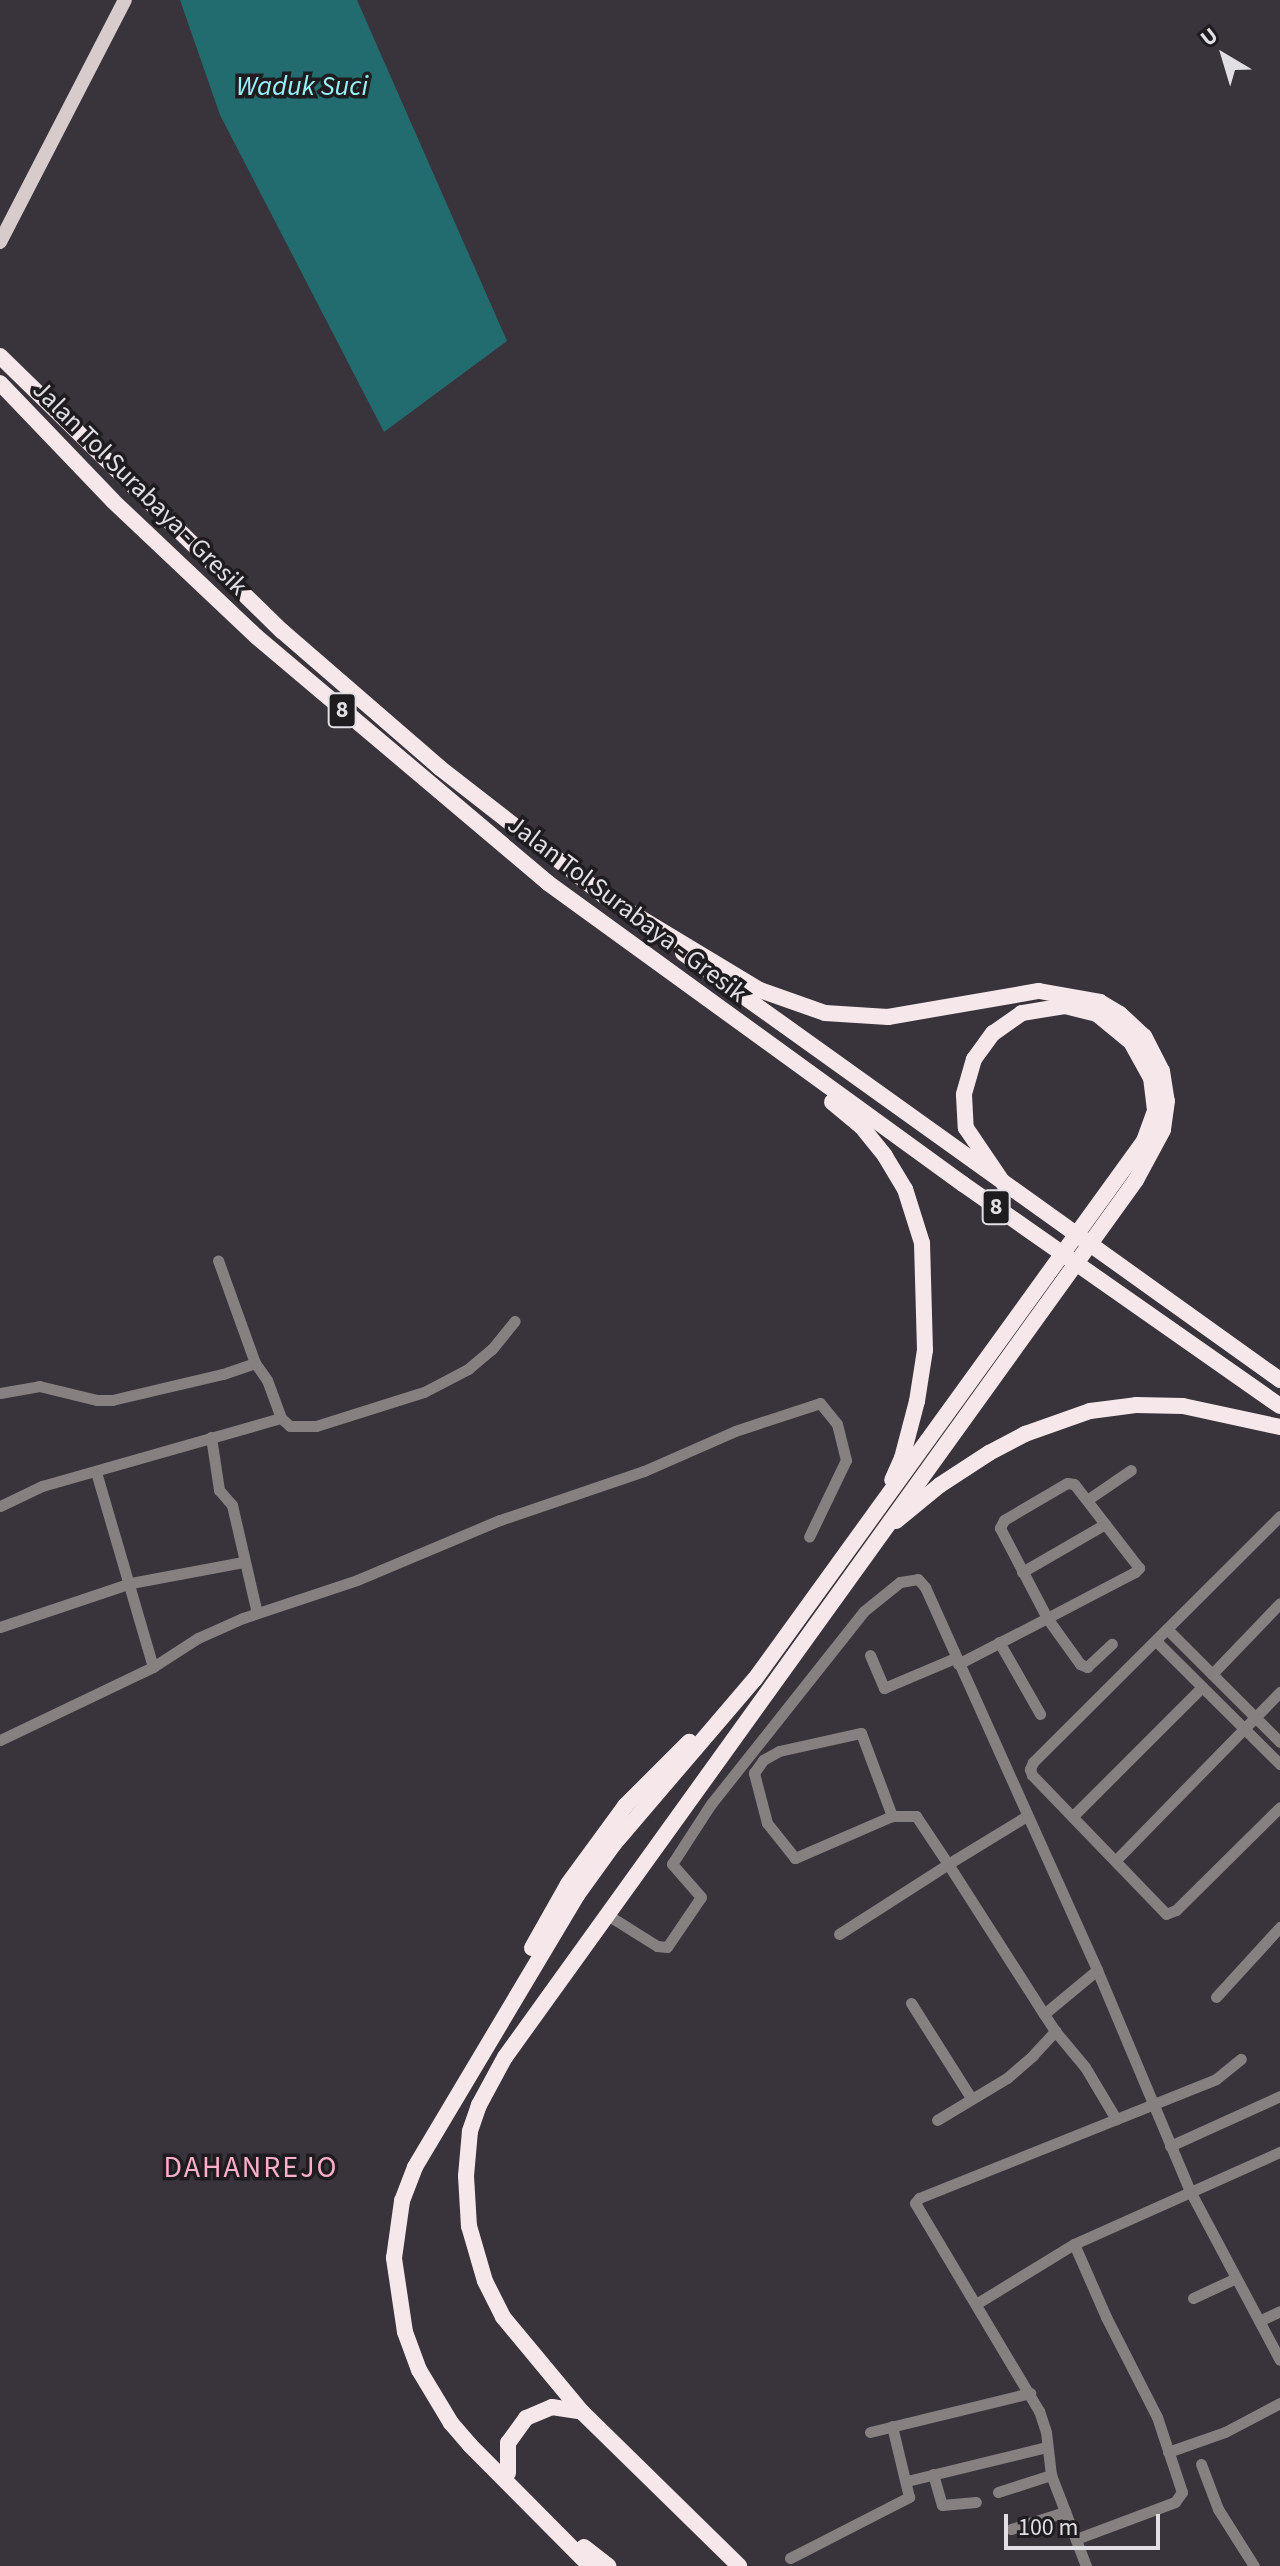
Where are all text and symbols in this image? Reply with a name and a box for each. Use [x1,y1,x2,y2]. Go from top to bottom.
north arrow [1184,16,1264,96]
text: U [1194,20,1225,54]
water label: Waduk Suci [236,69,368,103]
street label: Jalan Tol Surabaya - Gresik [26,374,254,602]
road number: 8 [326,690,358,730]
street label: Jalan Tol Surabaya - Gresik [502,809,752,1009]
road number: 8 [980,1187,1012,1227]
district label: DAHANREJO [164,2150,338,2186]
scale bar [1008,2498,1164,2548]
text: 100 m [1018,2510,1078,2545]

